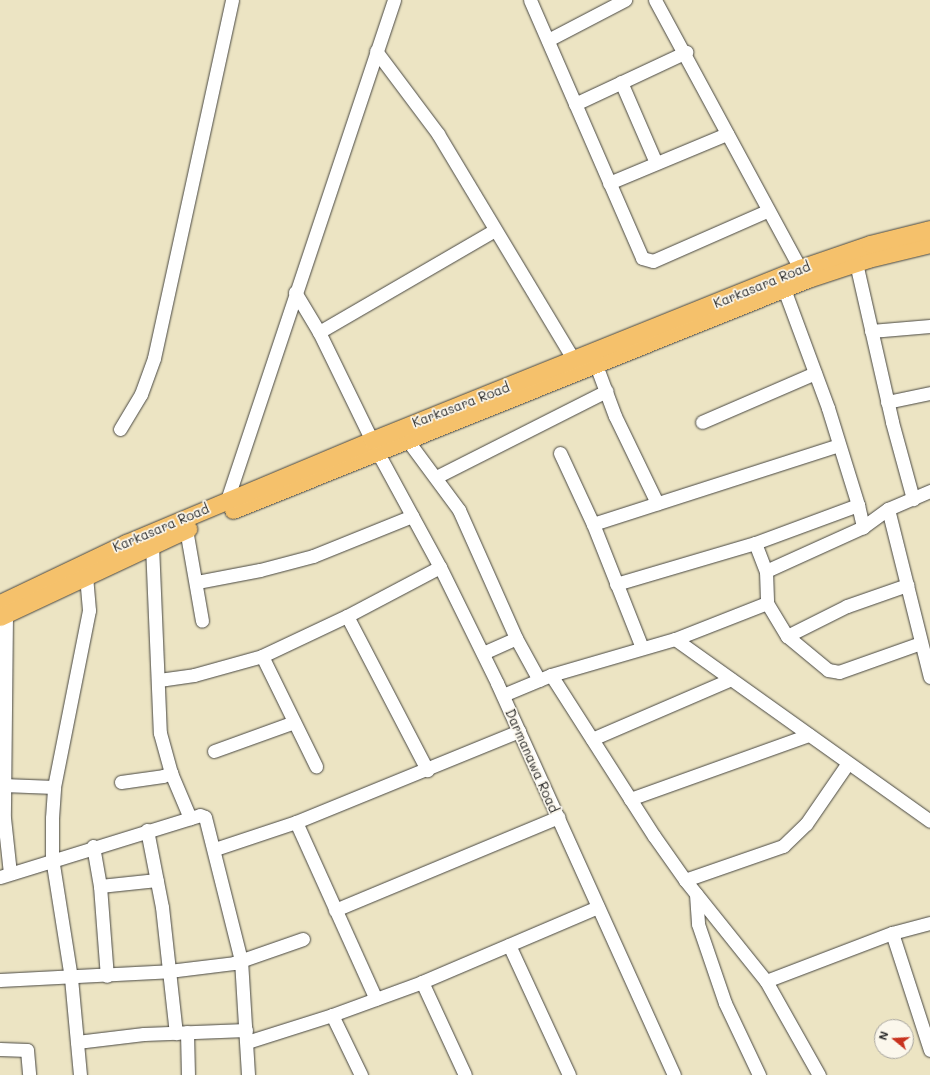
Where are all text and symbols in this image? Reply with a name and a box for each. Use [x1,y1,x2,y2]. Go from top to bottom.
street label: Karkasara Road [711,258,813,312]
street label: Karkasara Road [410,379,512,431]
street label: Karkasara Road [110,501,212,555]
street label: Darmanawa Road [502,707,562,815]
north arrow [874,1019,914,1059]
text: N [875,1029,891,1042]

